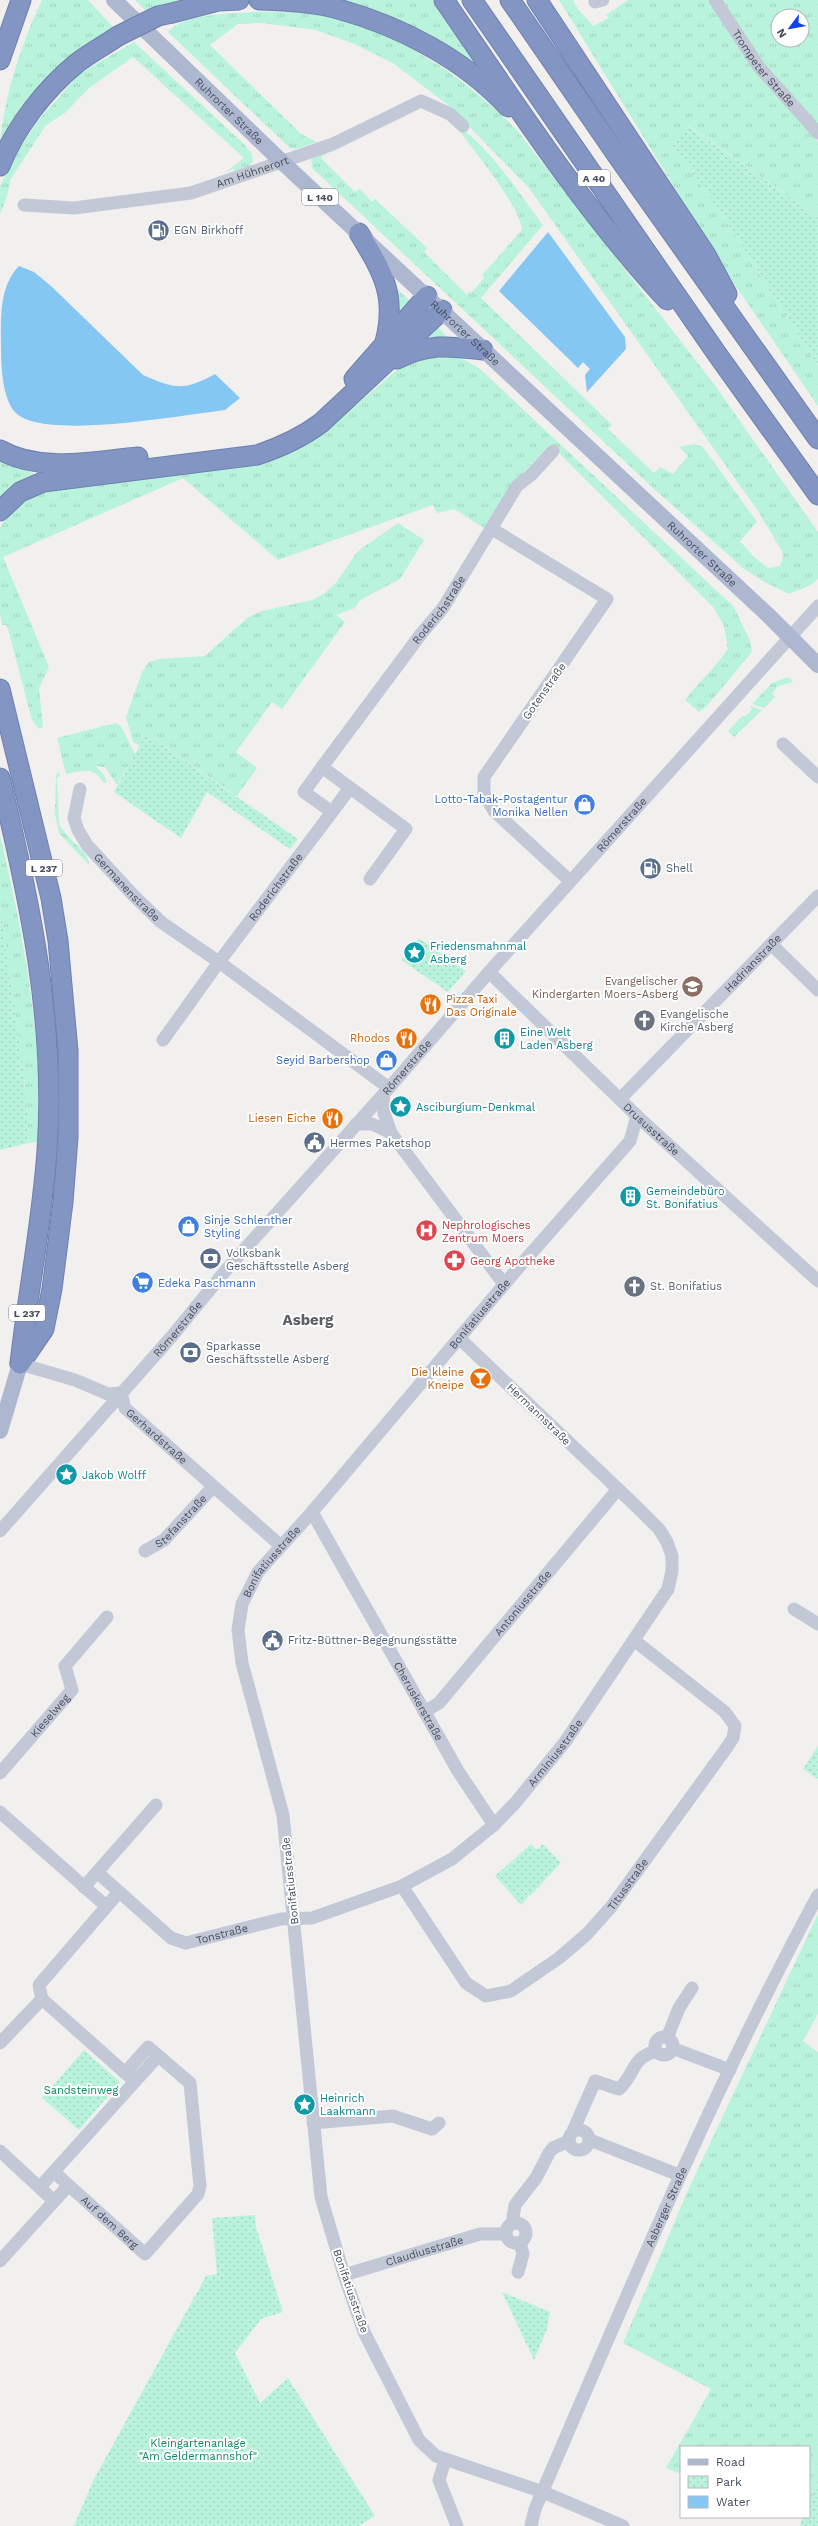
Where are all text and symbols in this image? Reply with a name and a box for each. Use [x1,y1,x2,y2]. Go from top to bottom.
north arrow [770,8,810,48]
text: N [774,26,790,40]
street label: Trompeter Straße [729,27,798,110]
street label: Ruhrorter Straße [192,75,266,147]
street label: Am Hühnerort [215,154,291,191]
road number: A 40 [578,170,610,186]
road number: L 140 [302,189,338,205]
fuel station icon: EGN Birkhoff [146,217,172,243]
place label: EGN Birkhoff [174,224,244,237]
street label: Ruhrorter Straße [428,298,502,369]
street label: Ruhrorter Straße [665,519,739,590]
street label: Roderichstraße [410,573,468,647]
street label: Gotenstraße [520,660,569,722]
shop icon: Lotto-Tabak-Postagentur Monika Nellen [571,792,597,818]
place label: Lotto-Tabak-Postagentur Monika Nellen [435,793,568,819]
street label: Römerstraße [594,795,650,855]
street label: Germanenstraße [91,851,162,924]
street label: Roderichstraße [246,851,306,924]
fuel station icon: Shell [637,855,663,881]
road number: L 237 [26,860,62,876]
place label: Shell [666,862,694,875]
street label: Hadrianstraße [722,932,784,995]
place icon: Friedensmahnmal Asberg [402,939,428,965]
place label: Friedensmahnmal Asberg [430,940,527,966]
school or university icon: Evangelischer Kindergarten Moers-Asberg [680,974,706,1000]
place label: Evangelischer Kindergarten Moers-Asberg [532,975,679,1001]
restaurant icon: Pizza Taxi Das Originale [418,992,444,1018]
place label: Pizza Taxi Das Originale [446,993,517,1019]
church icon: Evangelische Kirche Asberg [631,1007,657,1033]
place label: Evangelische Kirche Asberg [660,1008,734,1034]
restaurant icon: Rhodos [393,1025,419,1051]
building icon: Eine Welt Laden Asberg [492,1025,518,1051]
place label: Eine Welt Laden Asberg [520,1026,593,1052]
place label: Rhodos [350,1032,390,1045]
street label: Römerstraße [380,1037,435,1098]
shop icon: Seyid Barbershop [373,1047,399,1073]
place label: Seyid Barbershop [276,1054,370,1067]
place icon: Asciburgium-Denkmal [387,1094,413,1120]
street label: Drususstraße [620,1100,682,1158]
place label: Asciburgium-Denkmal [416,1101,536,1114]
restaurant icon: Liesen Eiche [319,1105,345,1131]
place label: Liesen Eiche [248,1112,316,1125]
public building icon: Hermes Paketshop [301,1130,327,1156]
place label: Hermes Paketshop [330,1137,431,1150]
building icon: Gemeindebüro St. Bonifatius [617,1184,643,1210]
place label: Gemeindebüro St. Bonifatius [646,1185,725,1211]
shop icon: Sinje Schlenther Styling [175,1213,201,1239]
place label: Sinje Schlenther Styling [204,1214,293,1240]
hospital icon: Nephrologisches Zentrum Moers [413,1218,439,1244]
place label: Nephrologisches Zentrum Moers [442,1219,531,1245]
bank icon: Volksbank Geschäftsstelle Asberg [197,1246,223,1272]
place label: Volksbank Geschäftsstelle Asberg [226,1247,349,1273]
pharmacy icon: Georg Apotheke [442,1248,468,1274]
place label: Georg Apotheke [470,1255,555,1268]
supermarket icon: Edeka Paschmann [130,1270,156,1296]
church icon: St. Bonifatius [622,1273,648,1299]
street label: Bonifatiusstraße [447,1276,513,1352]
place label: Edeka Paschmann [158,1277,256,1290]
place label: St. Bonifatius [650,1280,722,1293]
street label: Römerstraße [151,1299,205,1360]
road number: L 237 [9,1305,45,1321]
district label: Asberg [283,1311,334,1329]
bank icon: Sparkasse Geschäftsstelle Asberg [178,1339,204,1365]
place label: Sparkasse Geschäftsstelle Asberg [206,1340,329,1366]
bar icon: Die kleine Kneipe [467,1365,493,1391]
place label: Die kleine Kneipe [411,1366,464,1392]
street label: Hermannstraße [504,1381,573,1448]
street label: Gerhardstraße [123,1406,190,1467]
place icon: Jakob Wolff [54,1462,80,1488]
place label: Jakob Wolff [82,1469,146,1482]
street label: Stefanstraße [153,1492,210,1551]
street label: Bonifatiusstraße [240,1523,303,1600]
street label: Antoniusstraße [492,1568,554,1639]
public building icon: Fritz-Büttner-Begegnungsstätte [260,1627,286,1653]
place label: Fritz-Büttner-Begegnungsstätte [288,1634,457,1647]
street label: Cheruskerstraße [391,1659,446,1743]
street label: Kieselweg [28,1691,73,1740]
street label: Arminiusstraße [525,1717,585,1789]
street label: Bonifatiusstraße [279,1837,302,1925]
street label: Titusstraße [605,1856,651,1913]
street label: Tonstraße [195,1922,249,1947]
park label: Sandsteinweg [44,2084,118,2097]
place icon: Heinrich Laakmann [291,2091,317,2117]
place label: Heinrich Laakmann [320,2092,376,2118]
street label: Asberger Straße [643,2165,690,2249]
street label: Auf dem Berg [78,2193,141,2252]
street label: Claudiusstraße [384,2233,465,2269]
street label: Bonifatiusstraße [330,2248,371,2335]
park label: Kleingartenanlage "Am Geldermannshof" [139,2437,257,2463]
legend [680,2446,810,2518]
text: Road [716,2455,745,2469]
text: Park [716,2475,742,2489]
text: Water [716,2495,751,2509]

